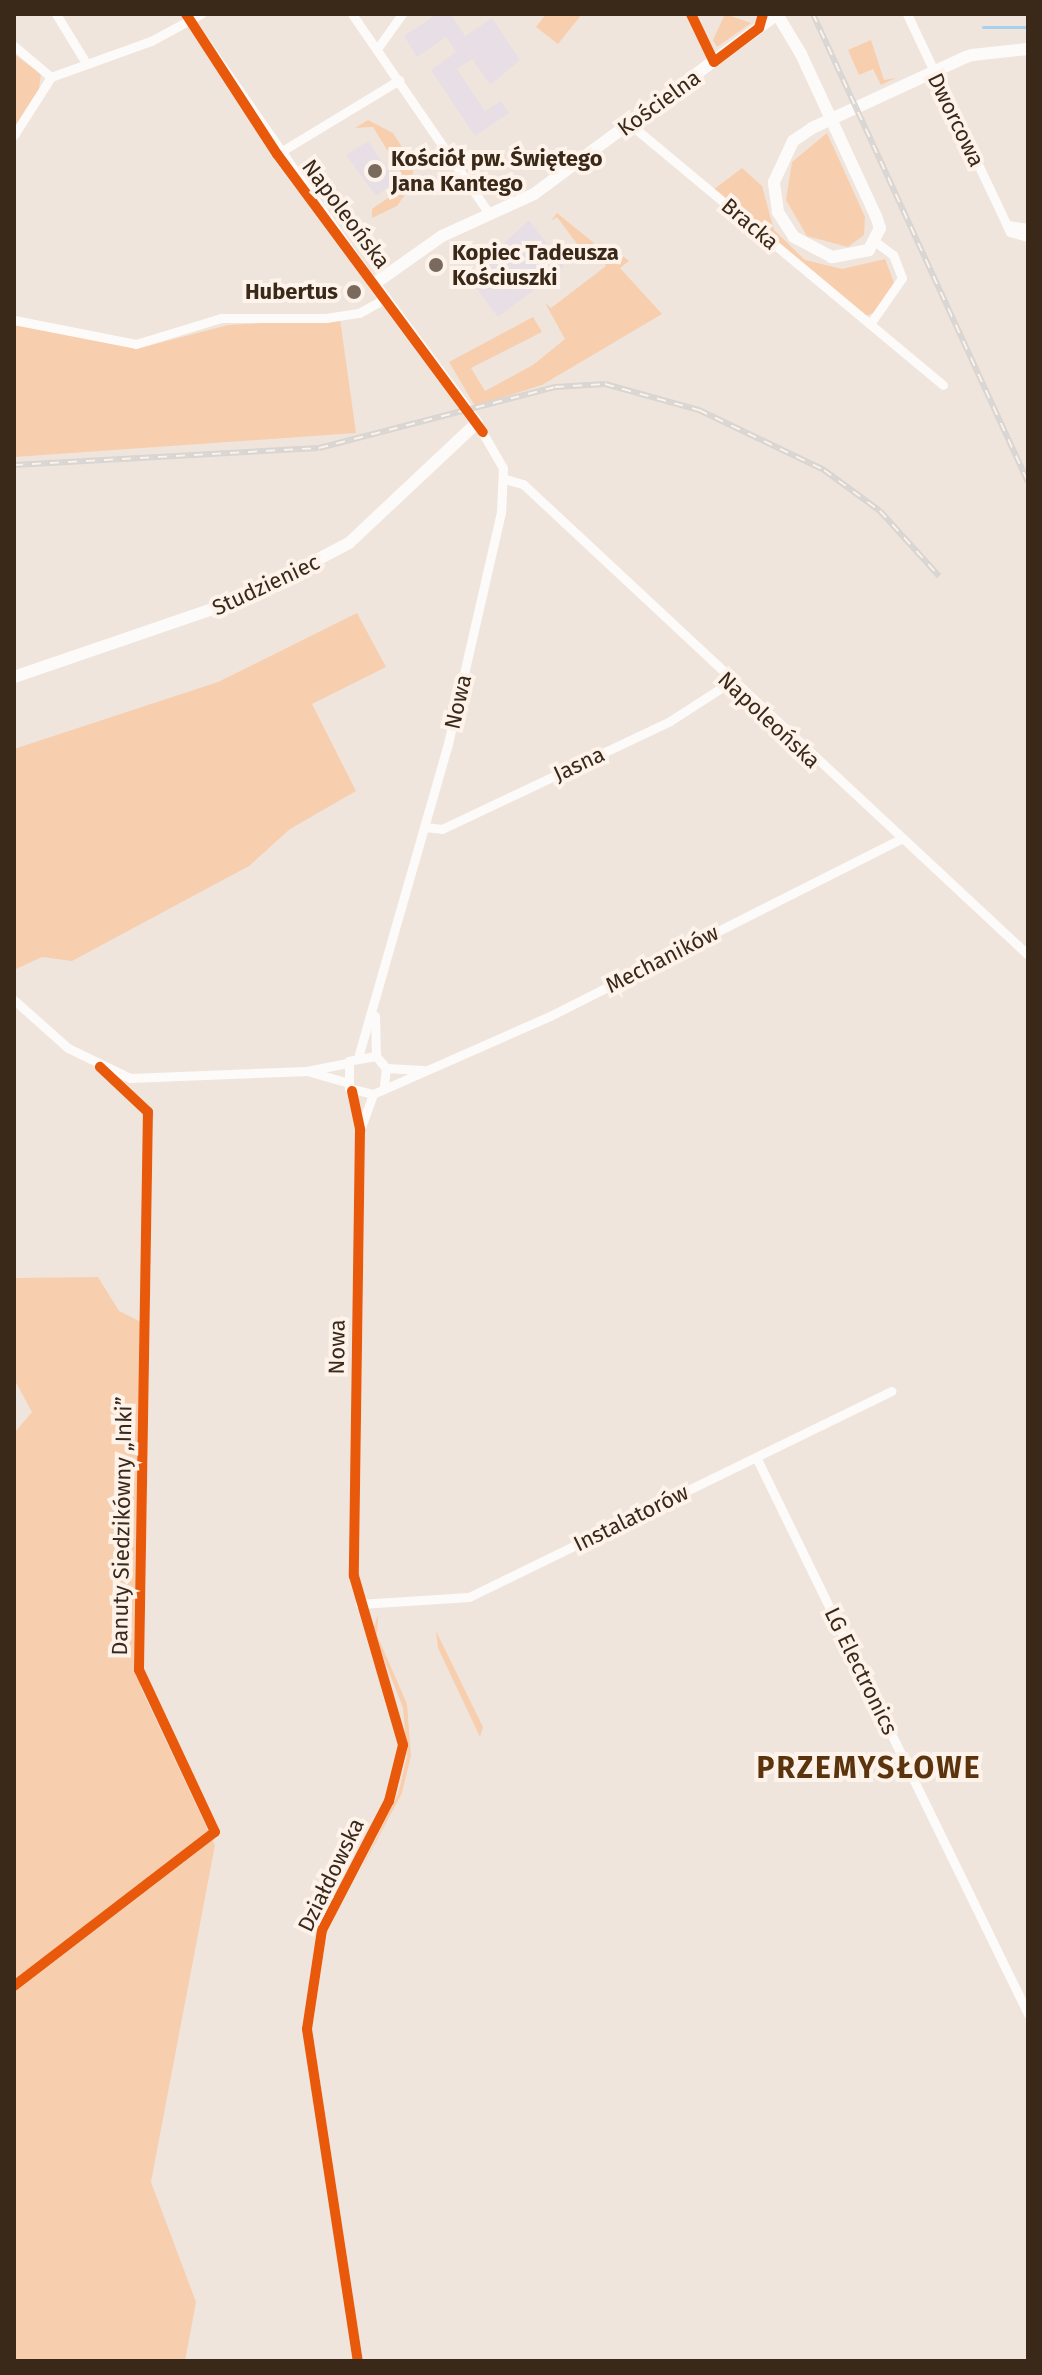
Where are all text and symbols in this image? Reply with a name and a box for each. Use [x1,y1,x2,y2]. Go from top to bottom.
street label: Kościelna [612,64,706,142]
street label: Dworcowa [922,69,990,171]
place label: Kościół pw. Świętego Jana Kantego [391,145,602,196]
street label: Napoleońska [296,154,396,274]
marker: Kościół pw. Świętego Jana Kantego [366,162,384,180]
street label: Bracka [716,193,784,255]
place label: Kopiec Tadeusza Kościuszki [452,239,619,290]
marker: Kopiec Tadeusza Kościuszki [427,256,445,274]
place label: Hubertus [245,279,338,305]
marker: Hubertus [345,283,363,301]
street label: Studzieniec [208,549,324,621]
street label: Napoleońska [712,666,826,774]
street label: Nowa [439,672,477,732]
street label: Jasna [549,741,609,787]
street label: Mechaników [601,919,723,999]
street label: Nowa [323,1319,351,1375]
street label: Danuty Siedzikówny „Inki” [107,1396,137,1656]
street label: Instalatorów [569,1479,693,1557]
street label: LG Electronics [819,1603,903,1739]
district label: PRZEMYSŁOWE [757,1750,981,1786]
street label: Działdowska [292,1814,370,1936]

